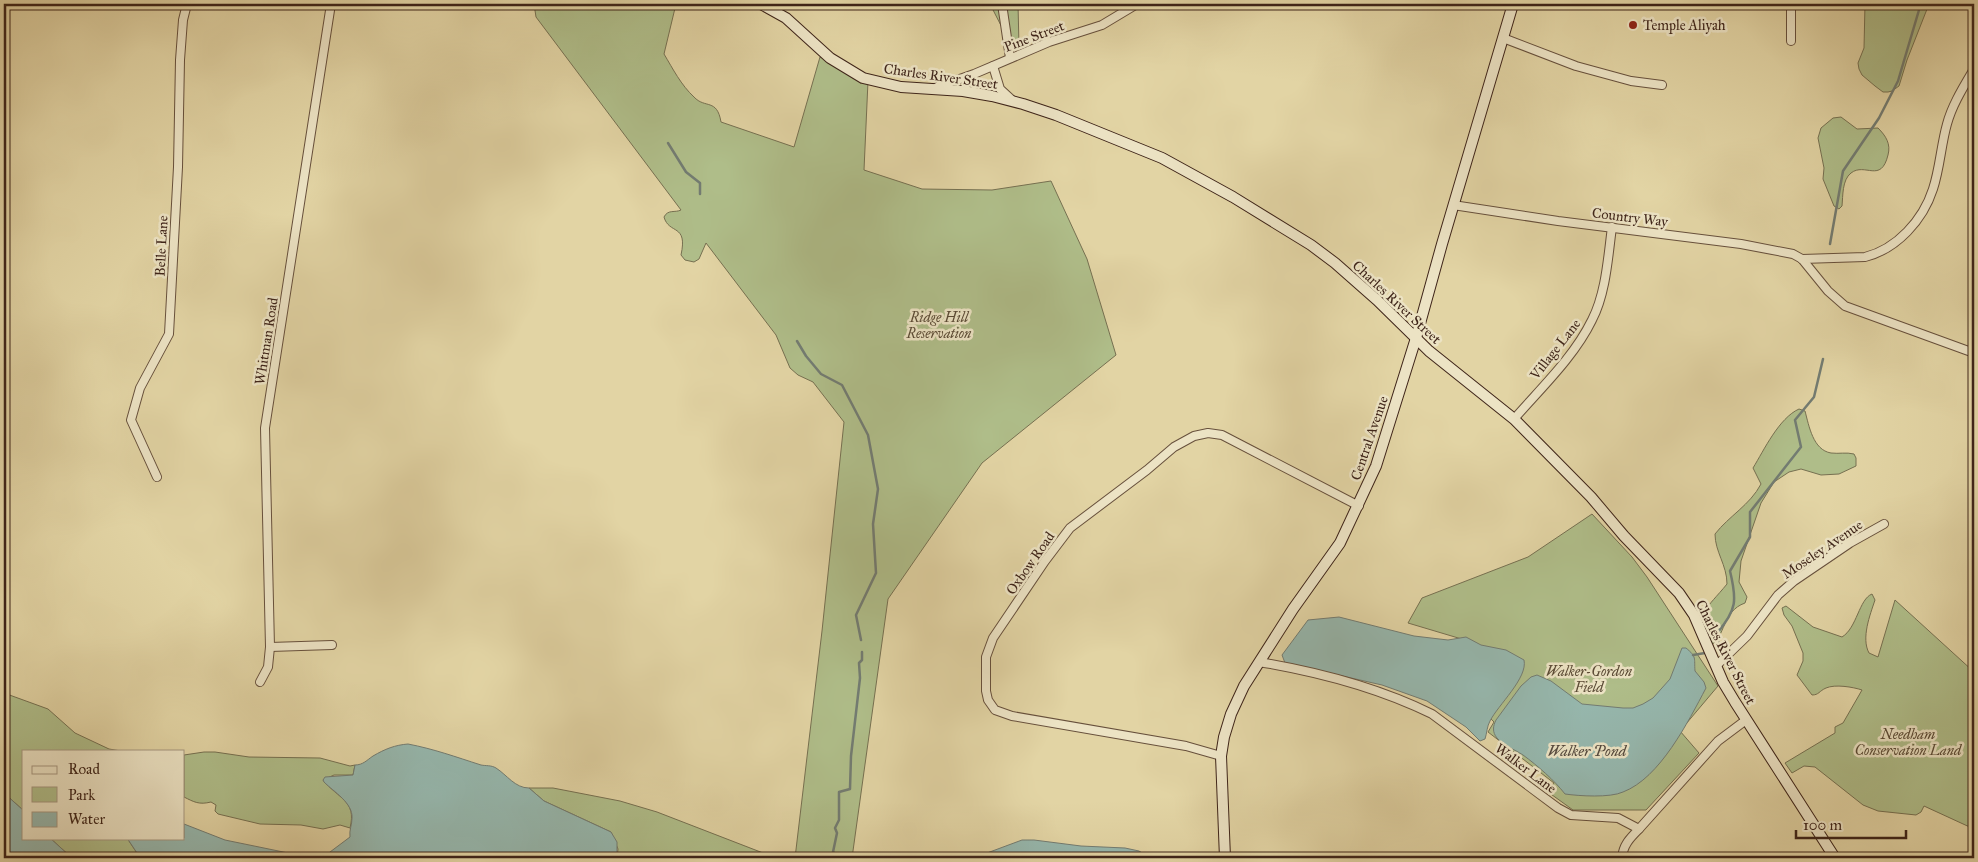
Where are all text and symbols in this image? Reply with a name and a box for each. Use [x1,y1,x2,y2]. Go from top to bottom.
street label: Pine Street [1002,17,1067,56]
place label: Temple Aliyah [1643,17,1726,34]
marker: Temple Aliyah [1627,19,1639,31]
street label: Charles River Street [883,60,999,93]
street label: Country Way [1591,204,1669,231]
street label: Belle Lane [151,215,172,277]
street label: Charles River Street [1349,257,1445,348]
street label: Whitman Road [251,296,282,386]
park label: Ridge Hill Reservation [906,309,972,342]
street label: Village Lane [1526,316,1584,384]
street label: Central Avenue [1347,394,1392,482]
street label: Moseley Avenue [1779,516,1866,583]
street label: Oxbow Road [1003,529,1058,598]
street label: Charles River Street [1692,597,1759,707]
park label: Walker-Gordon Field [1546,663,1633,696]
park label: Needham Conservation Land [1855,726,1963,759]
street label: Walker Lane [1492,740,1560,797]
water label: Walker Pond [1548,742,1628,760]
legend [22,750,185,840]
text: Road [68,760,100,778]
text: Park [68,786,95,804]
scale bar [1796,807,1906,839]
text: Water [68,810,105,828]
text: 100 m [1803,816,1843,834]

